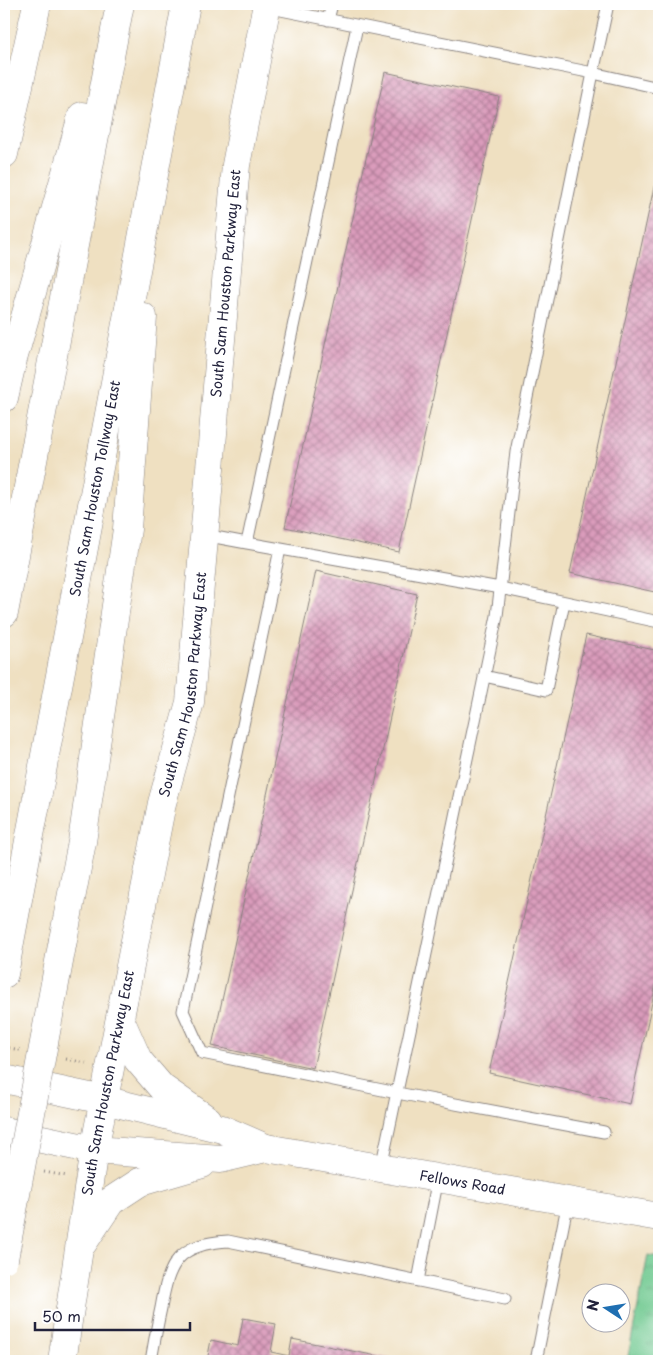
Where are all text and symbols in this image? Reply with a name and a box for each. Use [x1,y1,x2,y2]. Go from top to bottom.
street label: South Sam Houston Parkway East [205,168,246,398]
street label: South Sam Houston Tollway East [64,378,125,598]
street label: South Sam Houston Parkway East [153,571,211,799]
street label: South Sam Houston Parkway East [76,968,139,1197]
street label: Fellows Road [418,1164,507,1200]
north arrow [580,1282,630,1332]
text: N [581,1298,604,1313]
scale bar [35,1300,190,1332]
text: 50 m [42,1304,81,1327]

